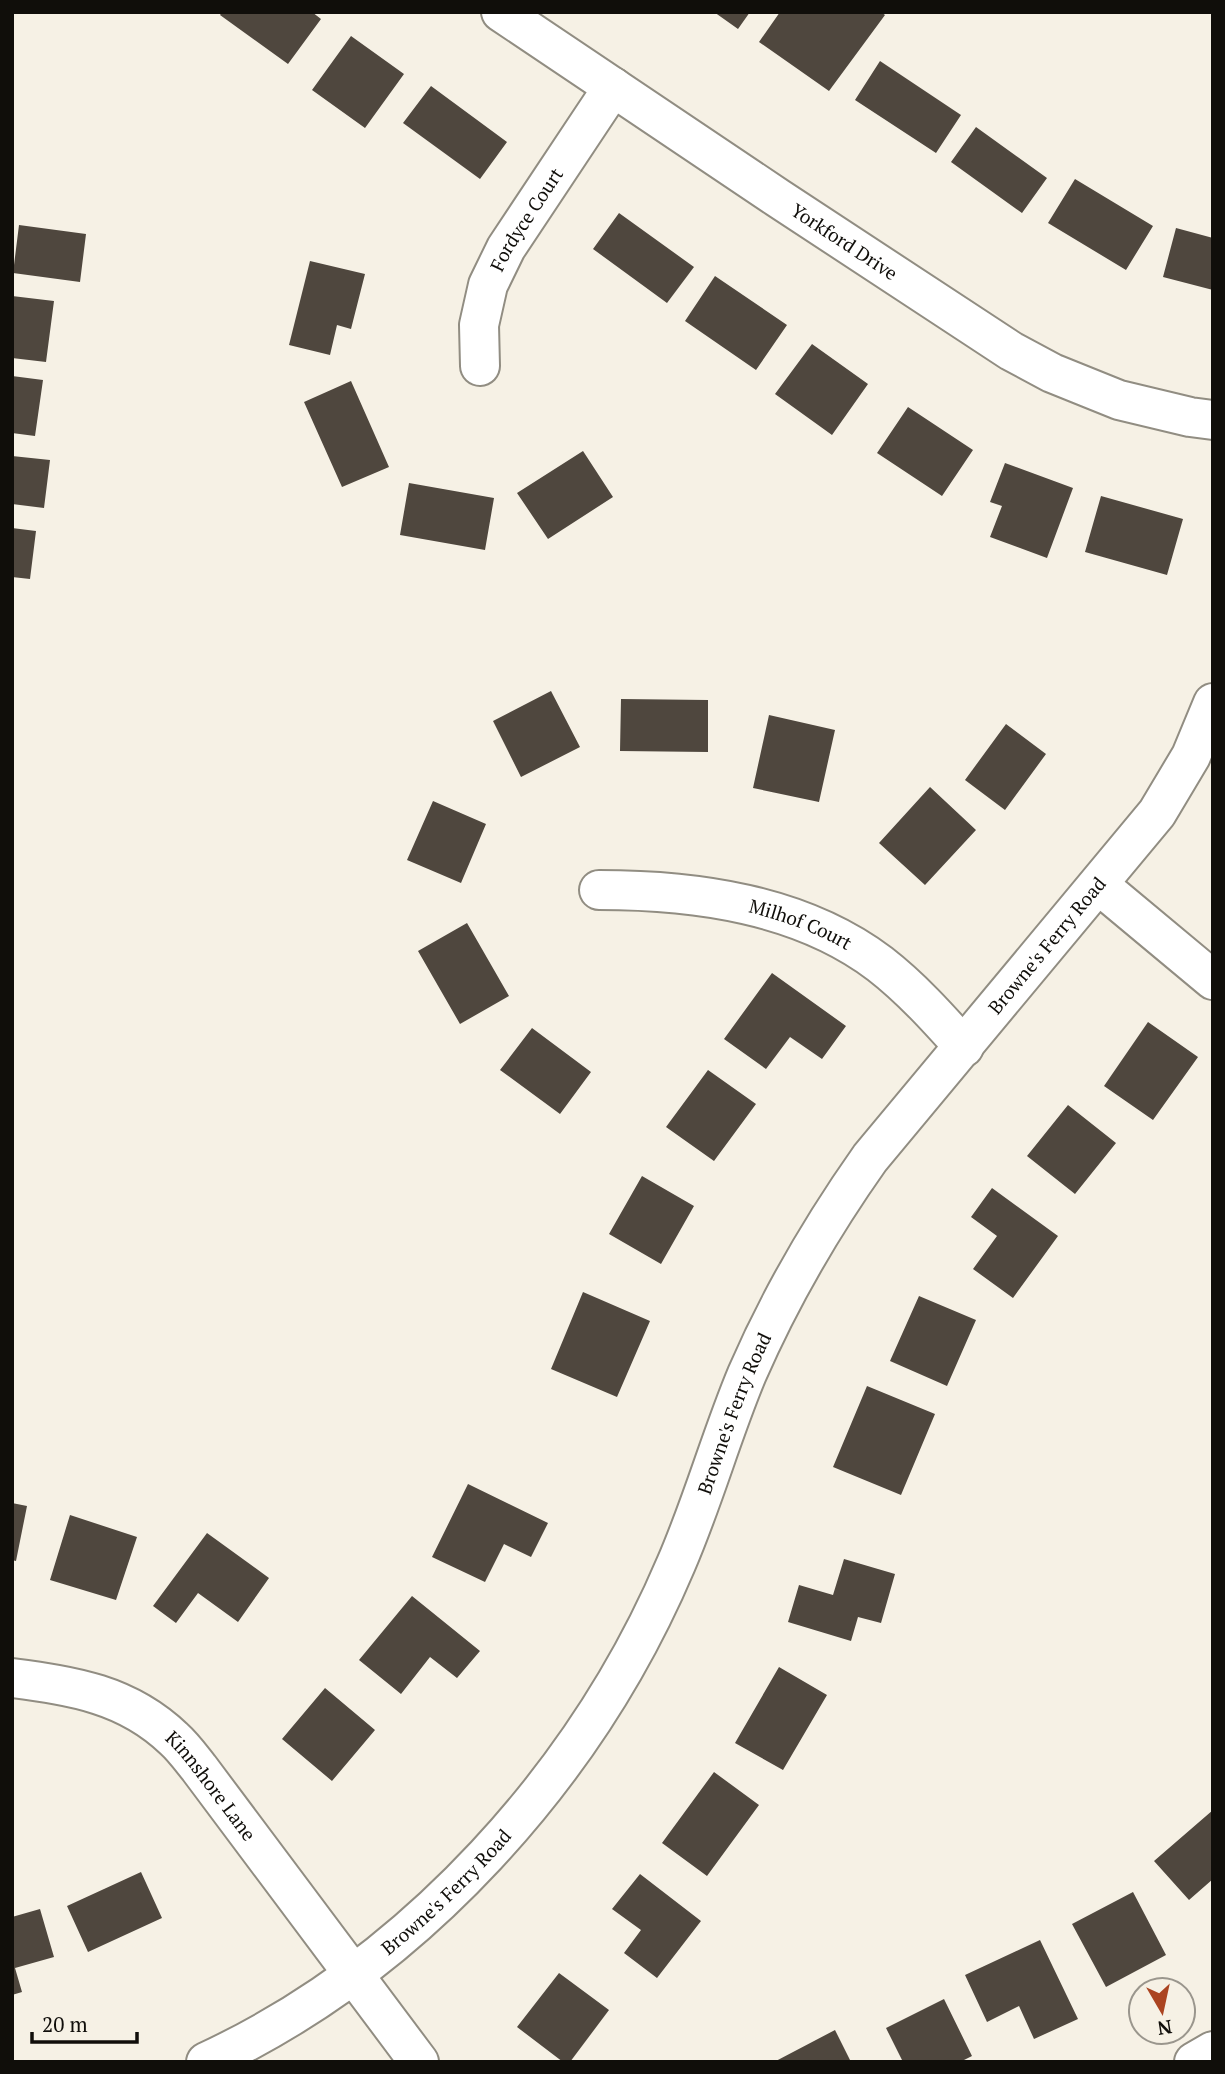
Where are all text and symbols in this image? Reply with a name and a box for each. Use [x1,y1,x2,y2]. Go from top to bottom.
street label: Fordyce Court [484,163,568,275]
street label: Yorkford Drive [786,197,903,285]
street label: Browne's Ferry Road [982,871,1111,1019]
street label: Milhof Court [747,893,857,955]
street label: Browne's Ferry Road [691,1328,776,1497]
street label: Kinnshore Lane [161,1725,262,1845]
street label: Browne's Ferry Road [376,1823,516,1960]
north arrow [1127,1976,1197,2046]
scale bar [32,2000,136,2044]
text: 20 m [42,2010,88,2038]
text: N [1155,2015,1174,2042]

